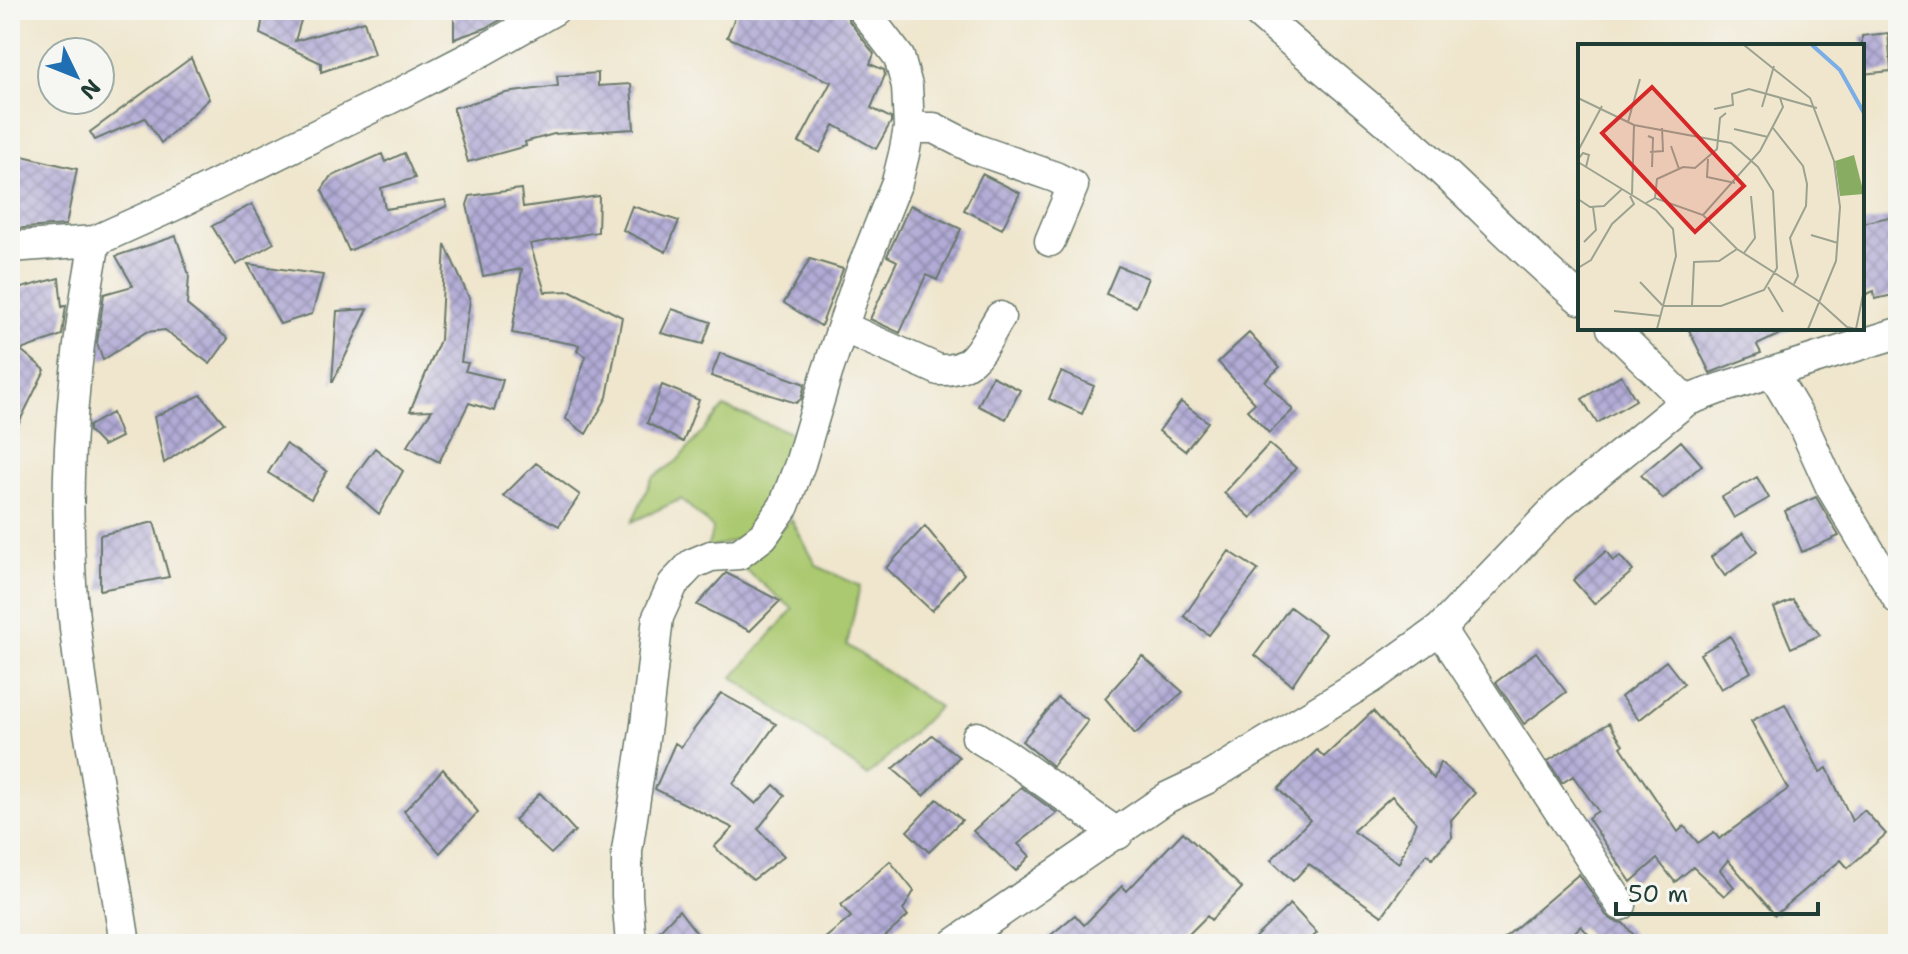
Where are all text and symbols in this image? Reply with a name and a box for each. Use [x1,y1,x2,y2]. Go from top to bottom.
north arrow [36,36,116,116]
inset map [1578,44,1864,330]
text: N [74,73,107,106]
scale bar [1616,866,1818,916]
text: 50 m [1628,878,1688,910]

